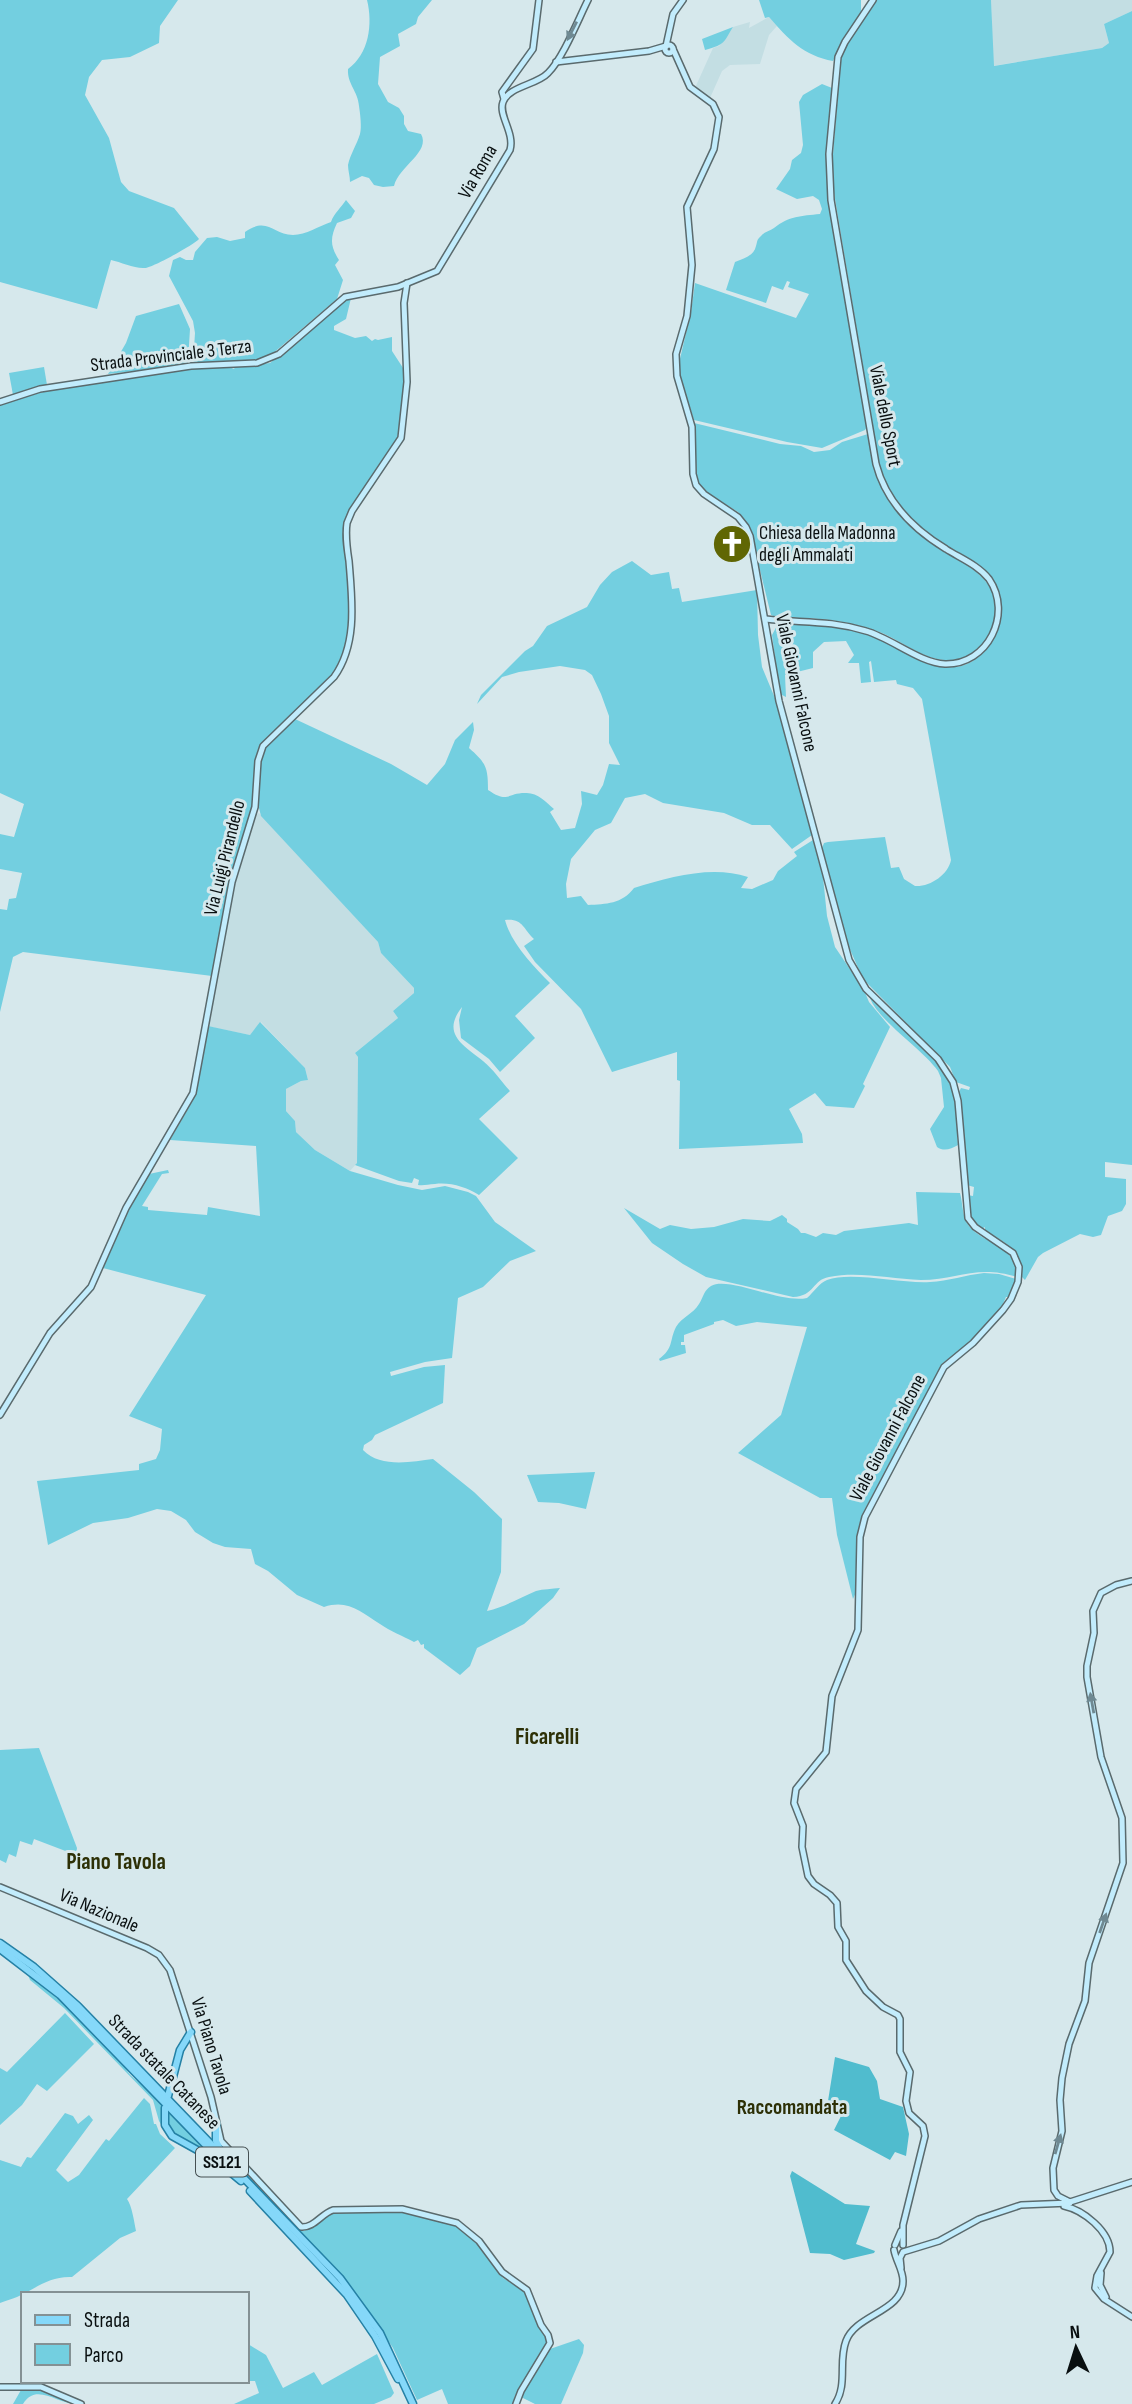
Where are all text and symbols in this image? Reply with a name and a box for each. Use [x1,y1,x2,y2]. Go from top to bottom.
one-way arrow [566,21,578,41]
street label: Via Roma [453,141,503,203]
street label: Strada Provinciale 3 Terza [89,335,253,377]
street label: Viale dello Sport [864,363,906,469]
place label: Chiesa della Madonna degli Ammalati [759,522,896,567]
church icon: Chiesa della Madonna degli Ammalati [711,523,753,565]
street label: Viale Giovanni Falcone [770,612,822,754]
street label: Via Luigi Pirandello [200,798,250,918]
street label: Viale Giovanni Falcone [845,1371,931,1505]
one-way arrow [1086,1692,1097,1714]
district label: Ficarelli [515,1723,579,1751]
district label: Piano Tavola [66,1848,166,1876]
street label: Via Nazionale [56,1884,142,1938]
one-way arrow [1098,1912,1109,1933]
street label: Via Piano Tavola [185,1995,237,2097]
street label: Strada statale Catanese [103,2010,225,2134]
district label: Raccomandata [737,2095,847,2120]
one-way arrow [1054,2133,1064,2154]
road number: SS121 [196,2148,248,2176]
legend [21,2292,248,2383]
text: Strada [84,2308,130,2333]
north arrow [1041,2313,1111,2383]
text: N [1069,2321,1081,2344]
text: Parco [84,2343,123,2368]

